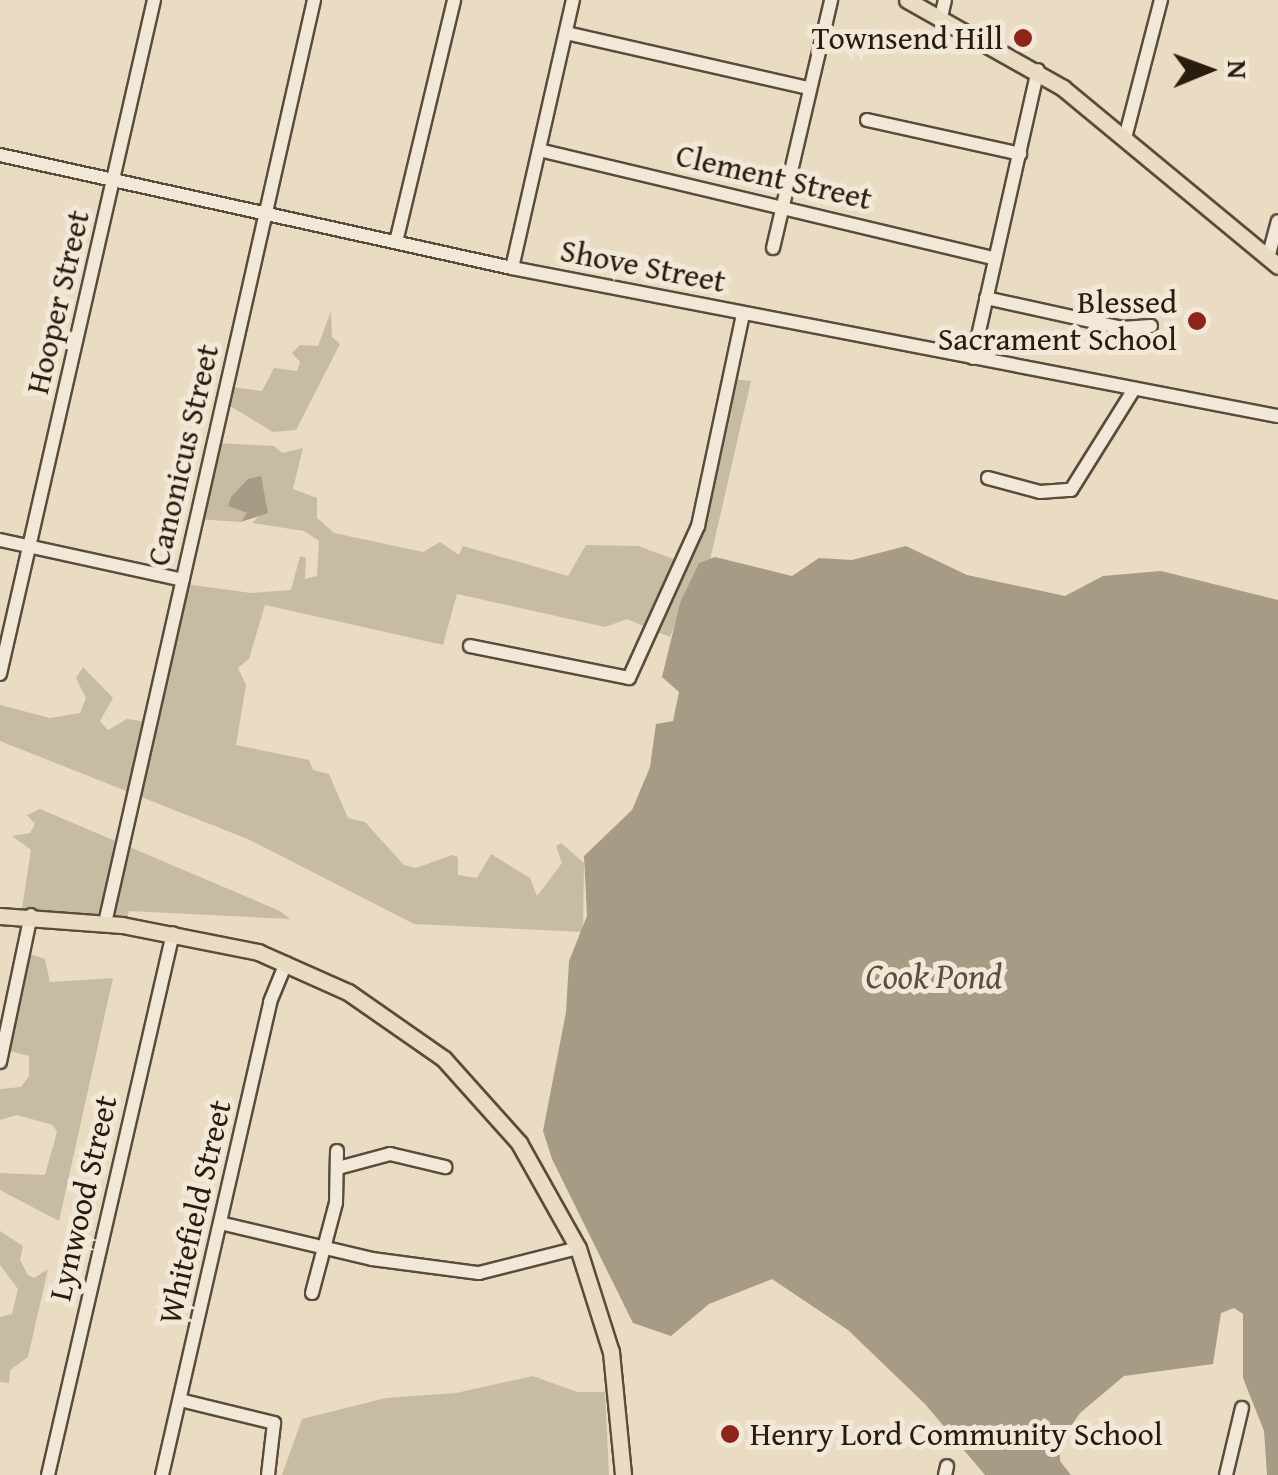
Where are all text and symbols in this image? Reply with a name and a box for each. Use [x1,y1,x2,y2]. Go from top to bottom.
place label: Townsend Hill [812,19,1003,57]
north arrow [1158,20,1258,120]
marker: Townsend Hill [1012,27,1034,49]
text: N [1218,60,1259,79]
street label: Clement Street [672,136,876,218]
street label: Hooper Street [18,206,98,398]
street label: Shove Street [557,231,729,301]
place label: Blessed Sacrament School [938,284,1177,359]
marker: Blessed Sacrament School [1186,310,1208,332]
street label: Canonicus Street [139,341,227,569]
water label: Cook Pond [866,955,1002,997]
street label: Lynwood Street [41,1092,125,1304]
street label: Whitefield Street [151,1096,239,1328]
place label: Henry Lord Community School [750,1415,1163,1453]
marker: Henry Lord Community School [719,1423,741,1445]

